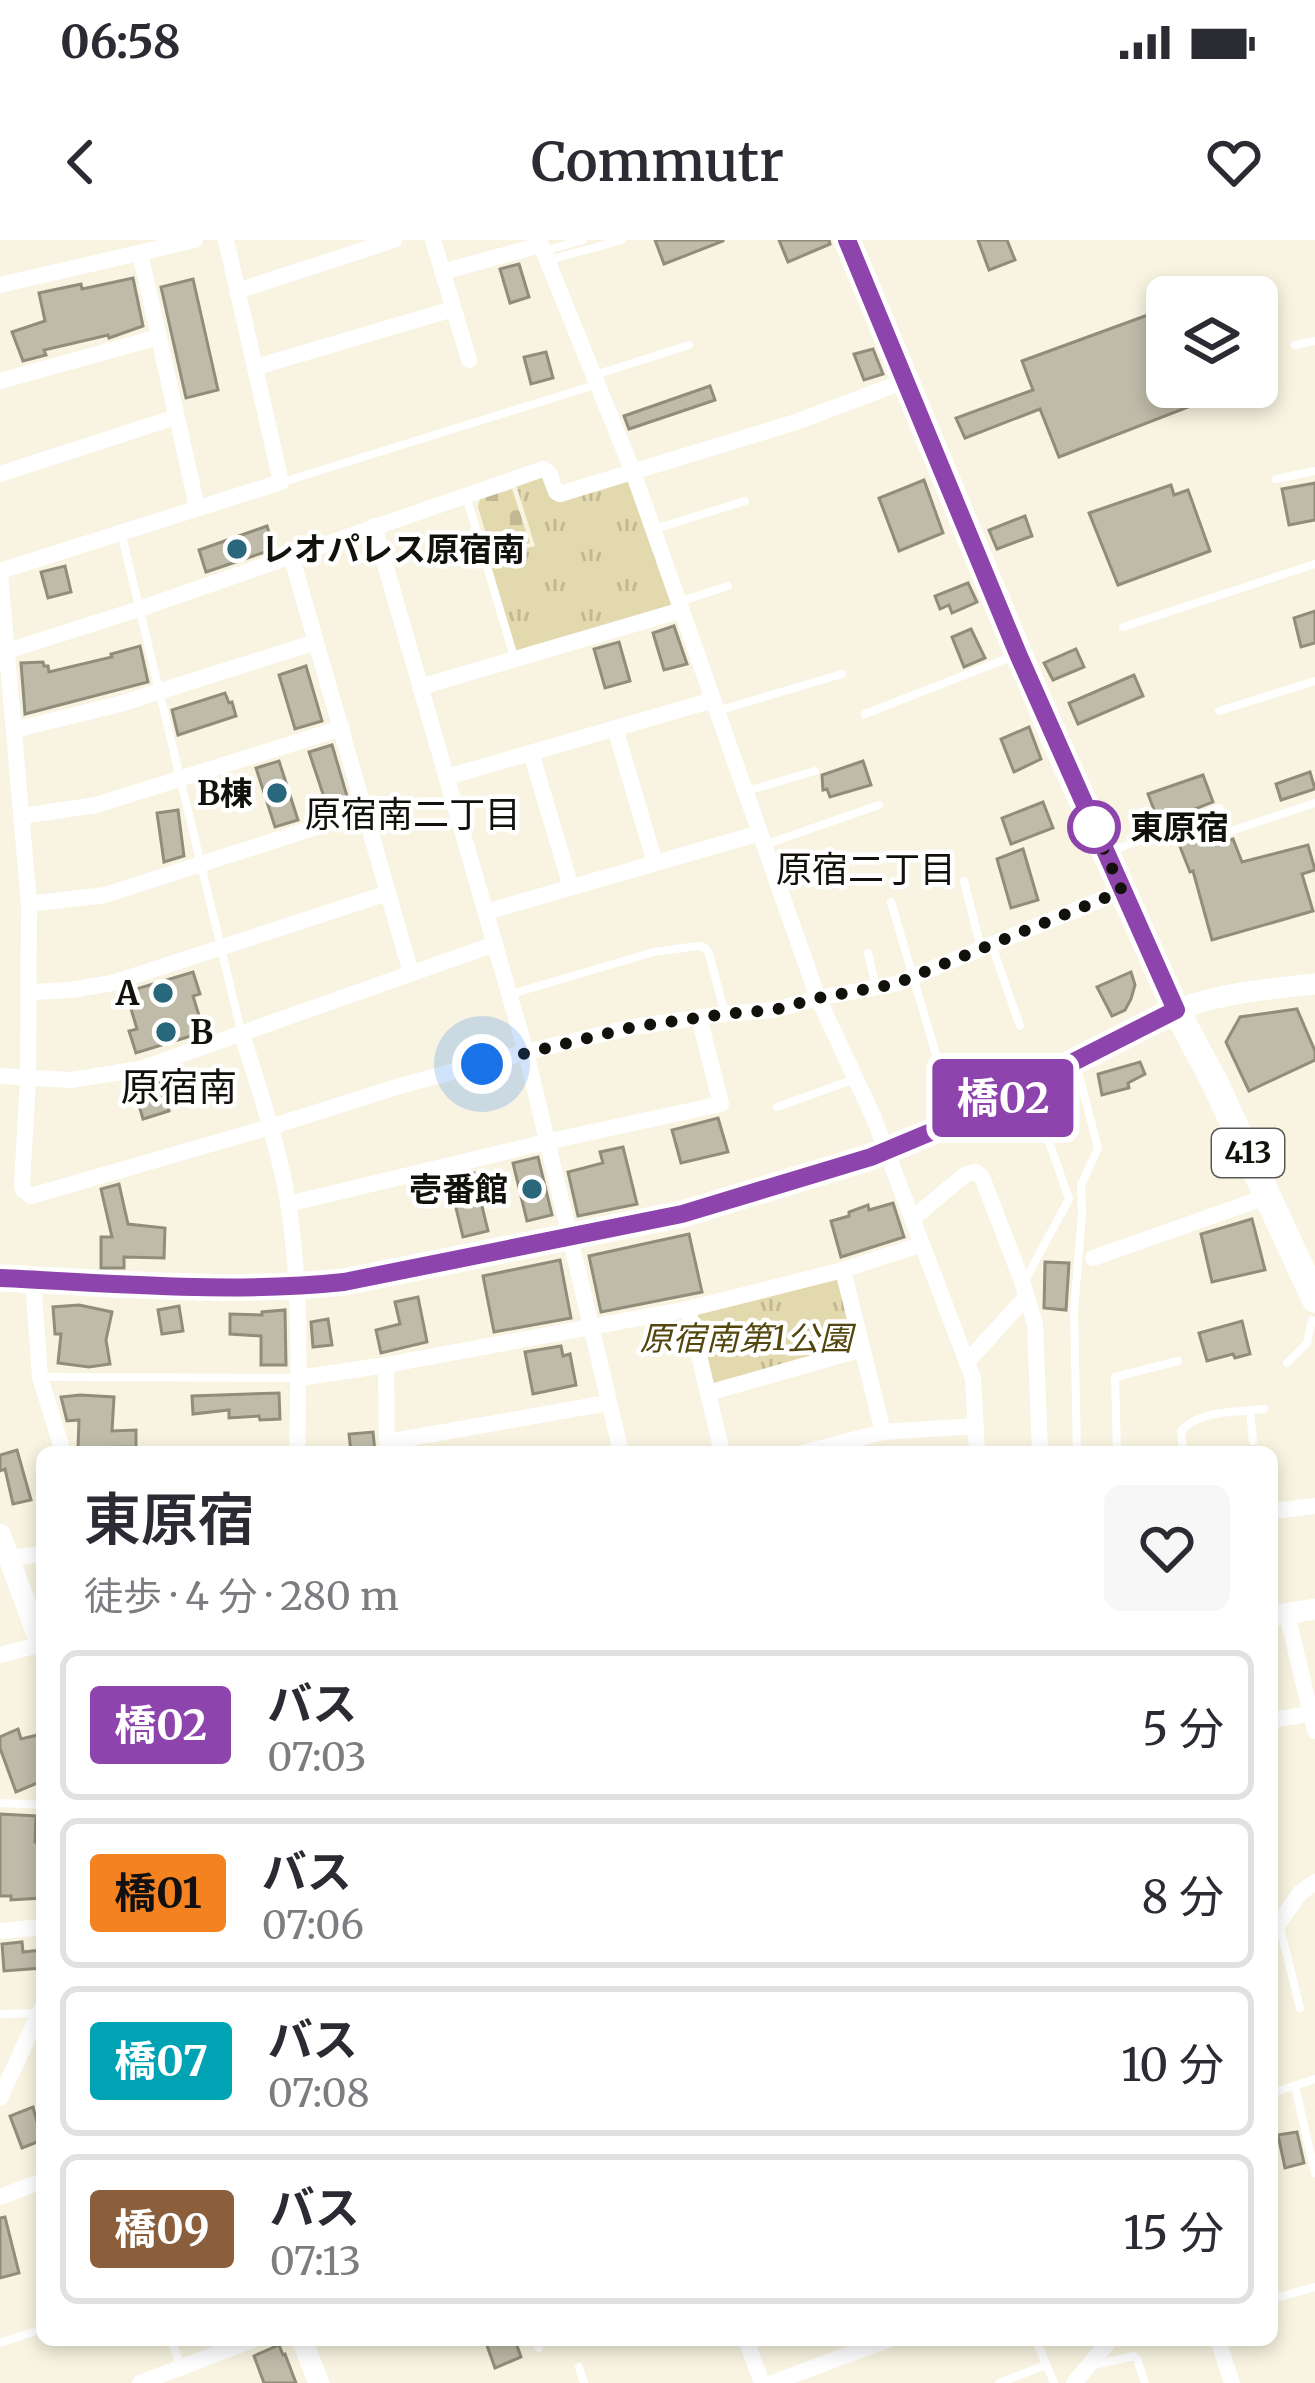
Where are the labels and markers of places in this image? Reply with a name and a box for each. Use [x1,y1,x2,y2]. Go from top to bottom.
place label: レオパレス原宿南 [261,529,525,570]
marker: レオパレス原宿南 [224,536,250,562]
place label: B棟 [197,773,253,814]
marker: B棟 [264,780,290,806]
marker: 東原宿 [1069,802,1119,852]
place label: 東原宿 [1130,807,1229,848]
place label: A [115,973,140,1014]
marker: A [150,980,176,1006]
place label: B [190,1012,213,1053]
marker: B [153,1019,179,1045]
place label: 壱番館 [409,1169,508,1210]
marker: 壱番館 [519,1176,545,1202]

